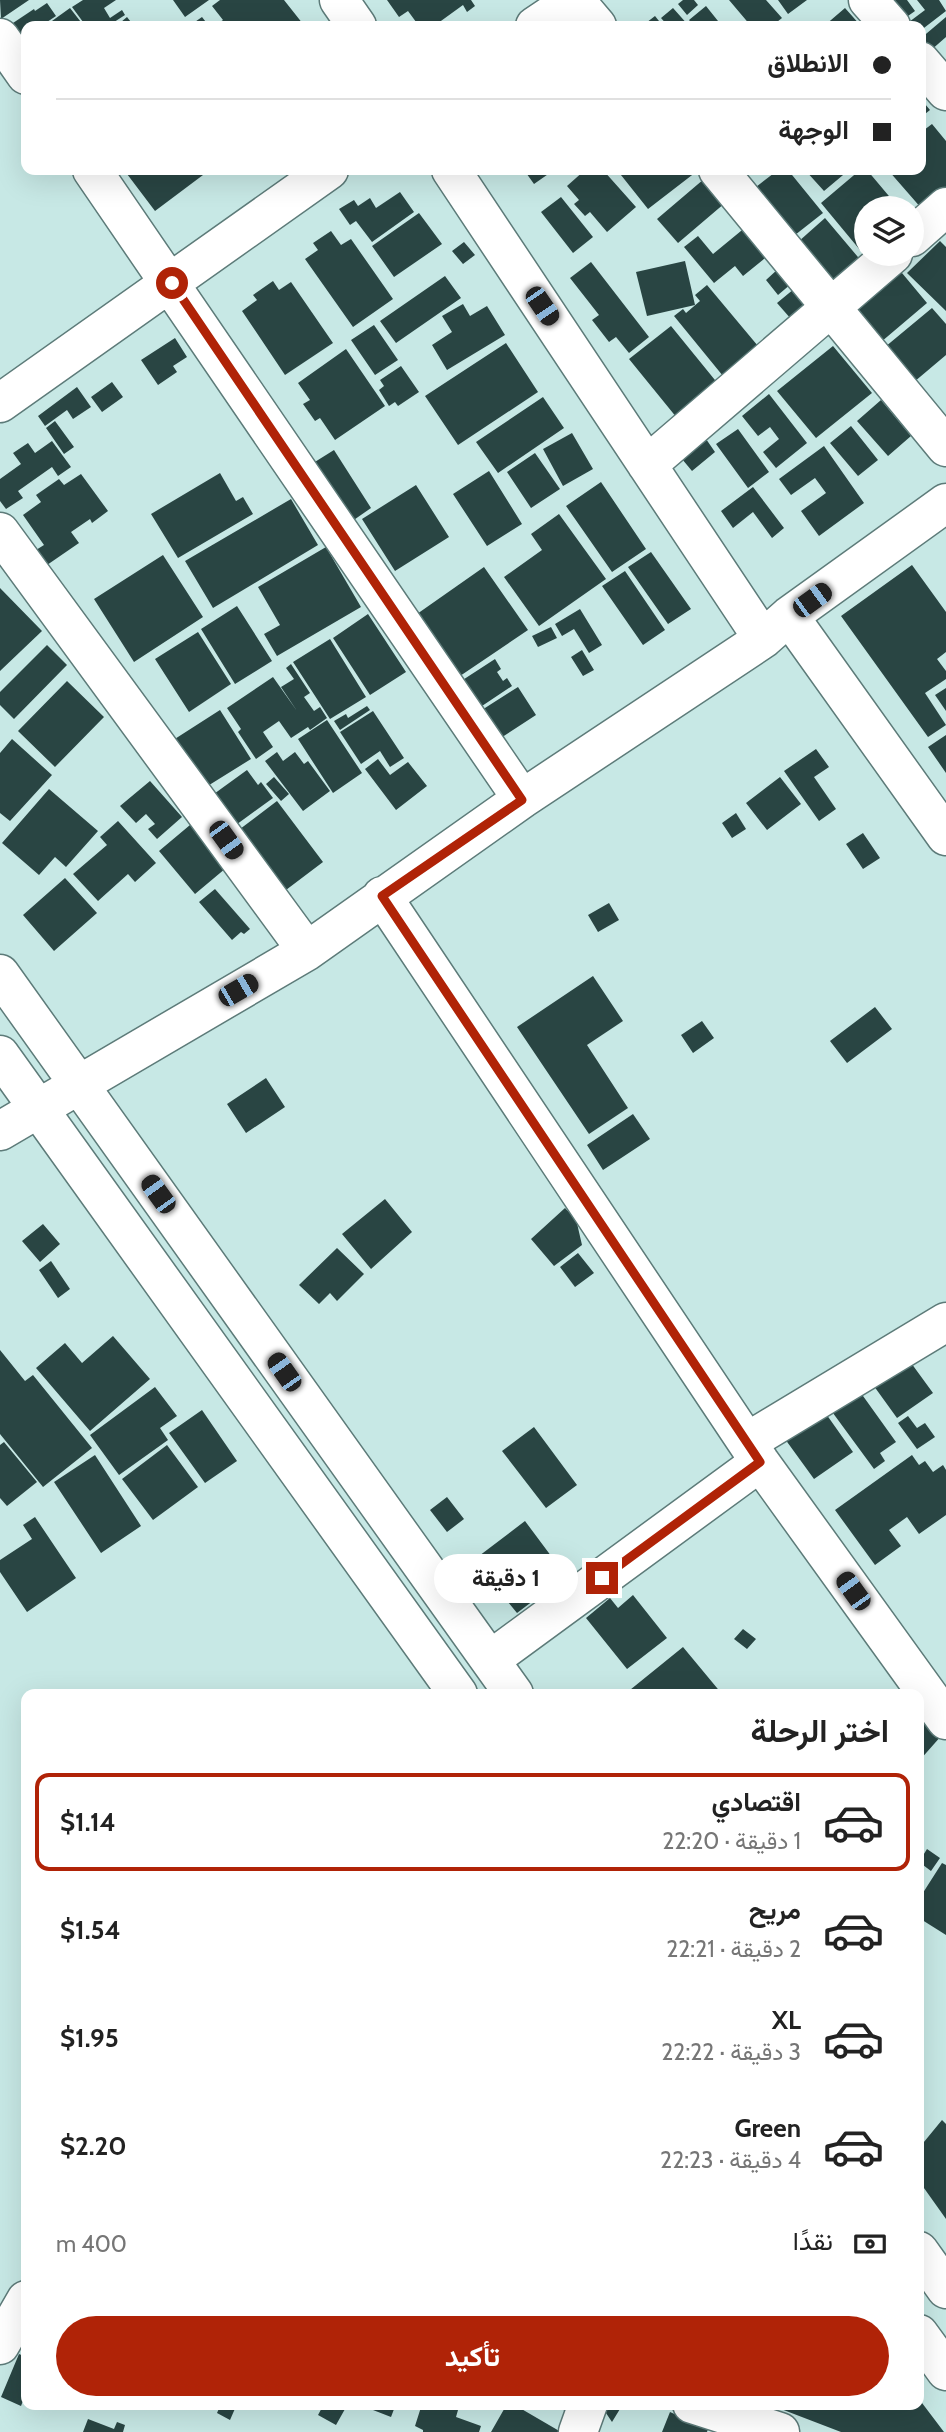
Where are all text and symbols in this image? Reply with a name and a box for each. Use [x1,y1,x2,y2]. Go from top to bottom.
text: الانطلاق [767,47,849,79]
text: الوجهة [778,114,849,146]
map controls [854,196,924,266]
button: layers [854,196,924,266]
route start [156,267,188,299]
car [522,283,563,329]
car [789,579,836,621]
car [206,817,247,863]
car [215,970,262,1010]
car [138,1171,179,1217]
car [264,1349,305,1395]
callout: 1 دقيقة [434,1554,578,1602]
route end [586,1562,618,1594]
text: 1 دقيقة [472,1564,540,1592]
car [833,1568,874,1614]
text: اختر الرحلة [751,1711,889,1750]
text: اقتصادي [712,1786,801,1818]
icon: car [822,1791,885,1854]
text: $1.14 [60,1806,116,1838]
text: 1 دقيقة · 22:20 [662,1827,801,1855]
text: مريح [749,1894,801,1926]
icon: car [822,1899,885,1962]
text: $1.54 [60,1914,121,1946]
text: 2 دقيقة · 22:21 [666,1935,801,1963]
text: XL [772,2004,801,2036]
icon: car [822,2007,885,2070]
text: $1.95 [60,2022,119,2054]
text: 3 دقيقة · 22:22 [661,2038,801,2066]
text: Green [734,2112,801,2144]
icon: car [822,2115,885,2178]
text: $2.20 [60,2130,127,2162]
text: 4 دقيقة · 22:23 [660,2146,801,2174]
text: نقدًا [793,2225,833,2257]
icon: cash [851,2225,889,2263]
text: 400 m [56,2230,127,2258]
button: تأكيد [56,2316,889,2396]

